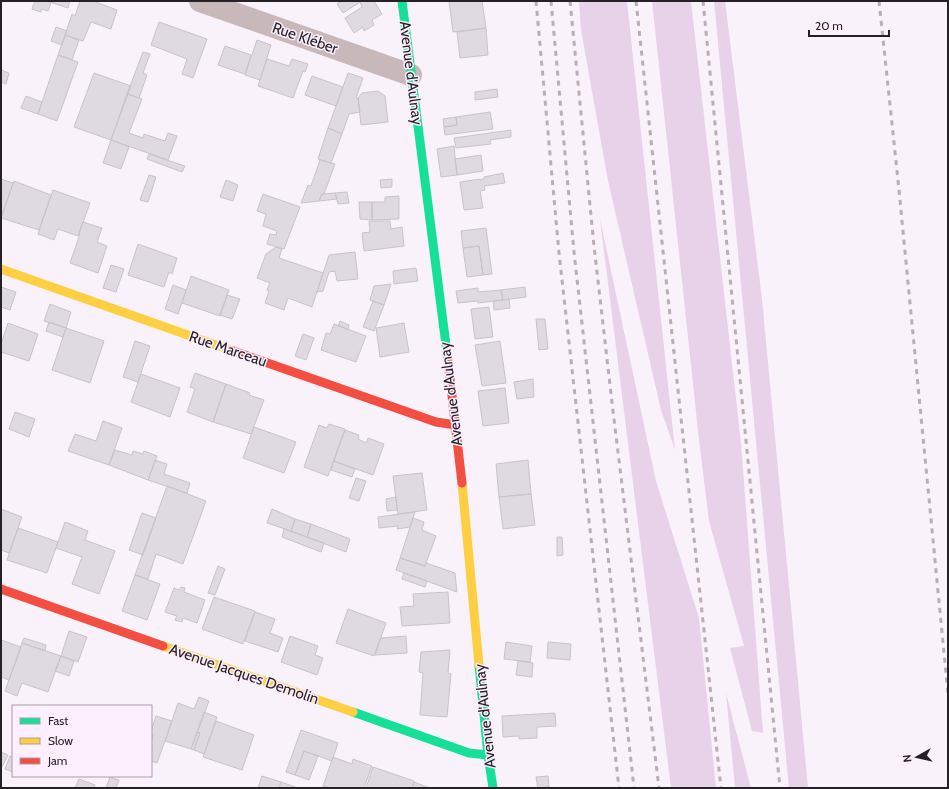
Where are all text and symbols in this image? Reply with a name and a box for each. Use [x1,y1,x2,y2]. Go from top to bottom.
scale bar [809,12,889,38]
street label: Rue Kléber [270,18,340,58]
text: 20 m [815,18,843,33]
street label: Avenue d'Aulnay [396,20,426,126]
street label: Rue Marceau [187,327,269,371]
street label: Avenue d'Aulnay [436,341,466,447]
street label: Avenue Jacques Demolin [167,640,321,708]
street label: Avenue d'Aulnay [471,663,499,769]
legend [12,705,152,777]
text: Fast [48,713,68,728]
text: Slow [48,733,73,748]
north arrow [897,737,937,777]
text: Jam [47,753,67,768]
text: N [900,754,915,763]

